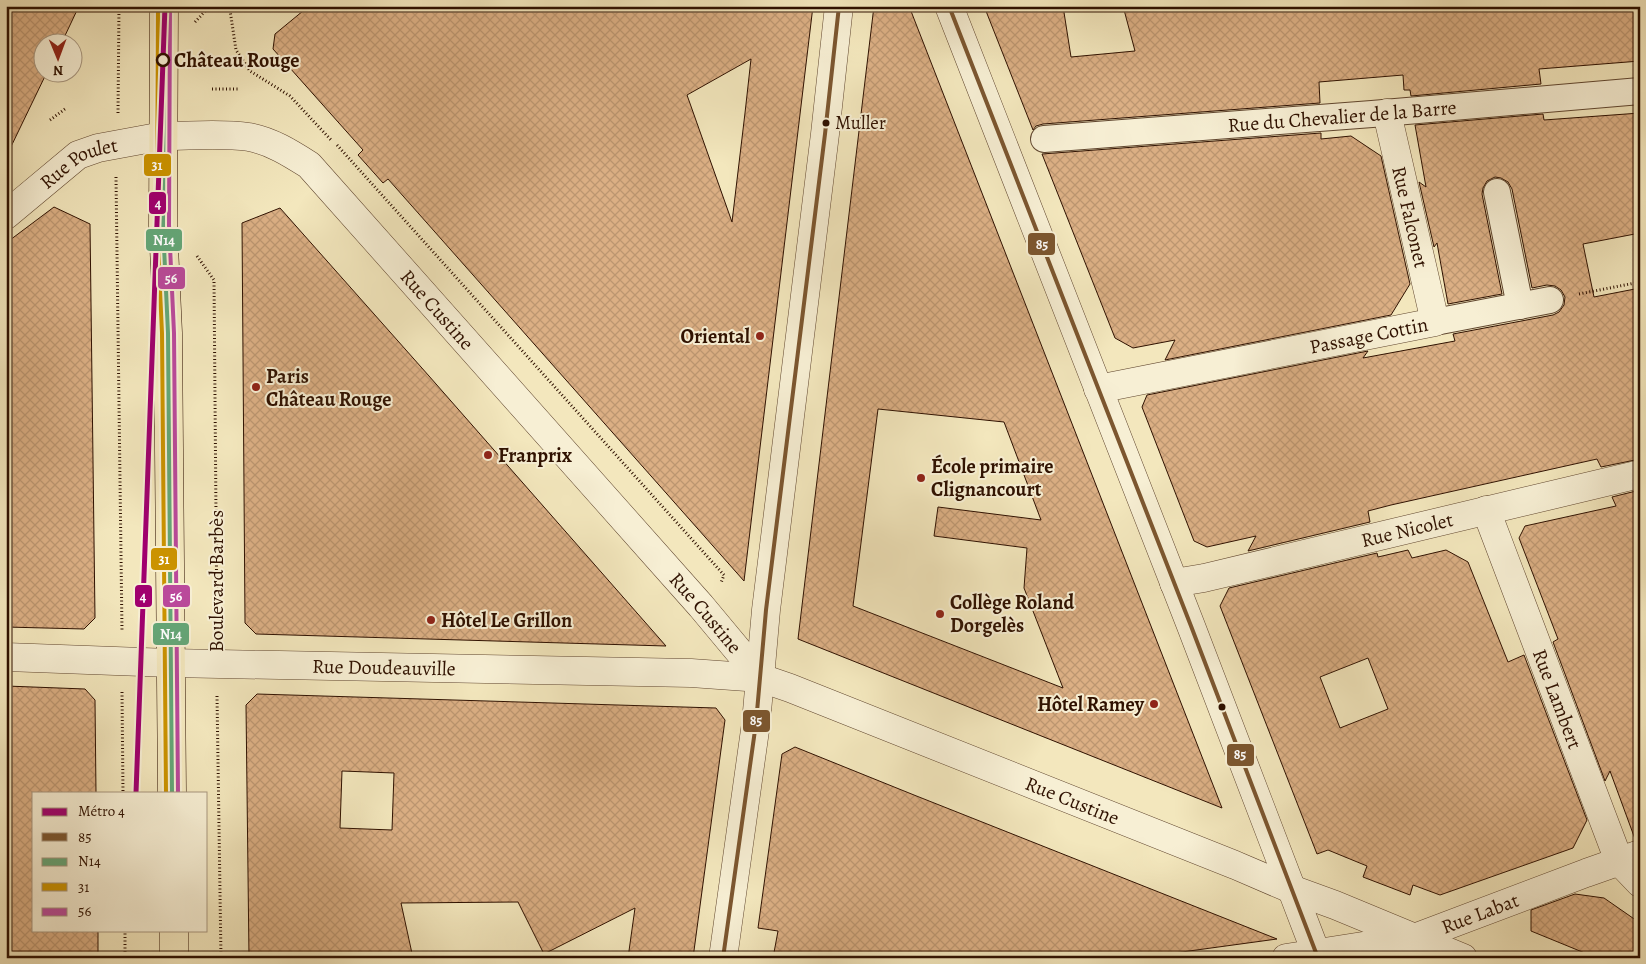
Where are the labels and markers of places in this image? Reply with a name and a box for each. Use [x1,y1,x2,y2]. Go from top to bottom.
place label: Château Rouge [174,47,300,74]
marker: Château Rouge [156,53,170,67]
place label: Muller [835,110,886,136]
marker: Muller [821,118,831,128]
place label: Oriental [680,323,751,350]
marker: Oriental [754,330,766,342]
place label: Paris Château Rouge [266,363,392,413]
marker: Paris Château Rouge [250,381,262,393]
place label: Franprix [498,442,572,469]
marker: Franprix [482,449,494,461]
place label: École primaire Clignancourt [931,453,1054,503]
marker: École primaire Clignancourt [915,472,927,484]
place label: Collège Roland Dorgelès [950,589,1074,639]
place label: Hôtel Le Grillon [441,607,572,634]
marker: Collège Roland Dorgelès [934,608,946,620]
marker: Hôtel Le Grillon [425,614,437,626]
place label: Hôtel Ramey [1037,691,1145,718]
marker: Hôtel Ramey [1148,698,1160,710]
unlabelled marker [1217,702,1227,712]

